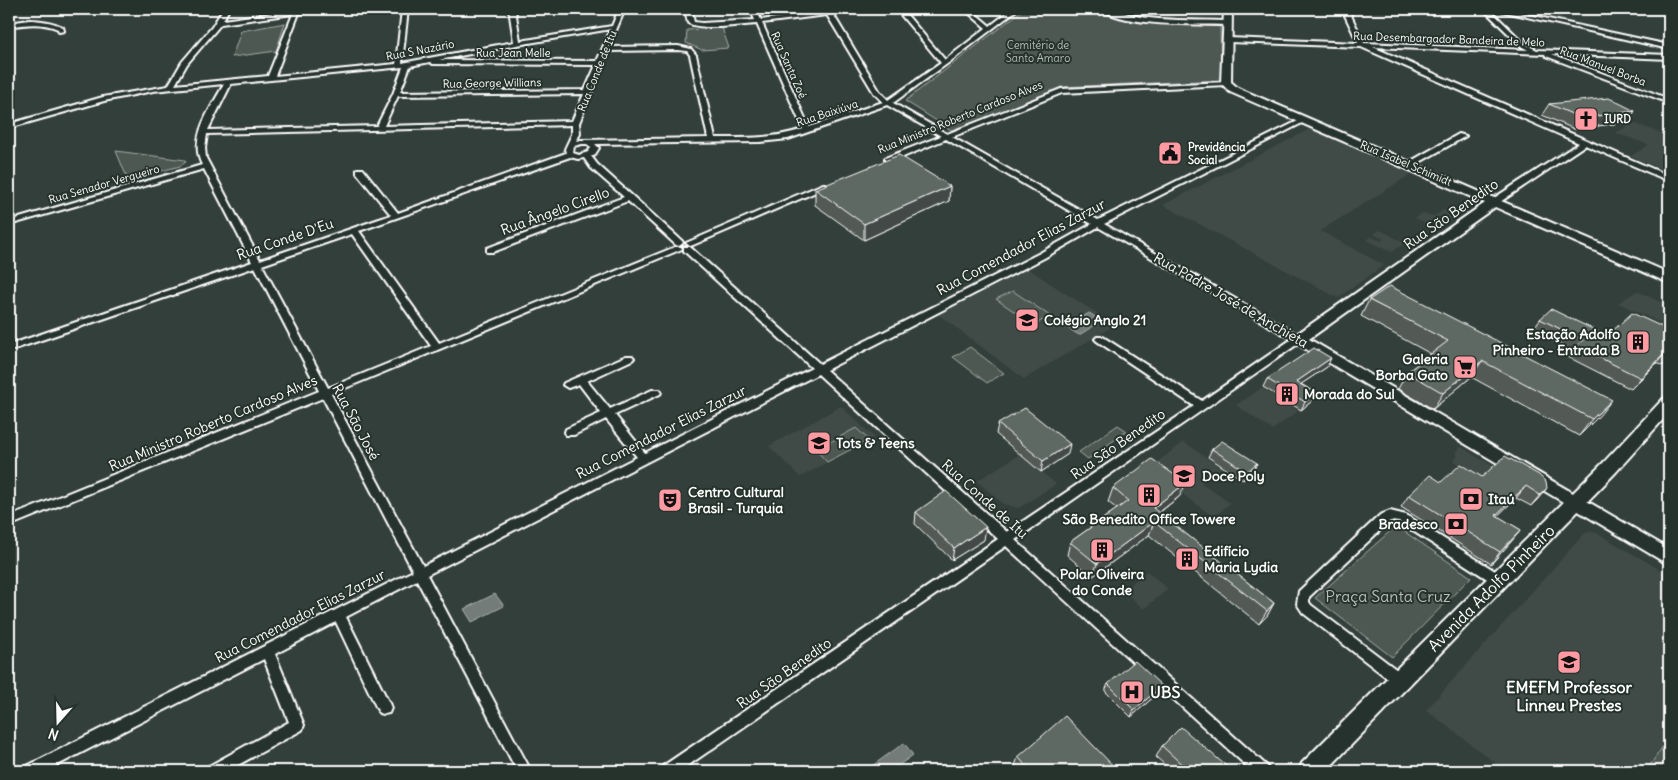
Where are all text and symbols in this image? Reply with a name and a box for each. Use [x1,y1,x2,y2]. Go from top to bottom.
street label: Rua Conde de Itu [574,28,620,114]
street label: Rua Santa Zoé [768,29,810,101]
street label: Rua Desembargador Bandeira de Melo [1353,29,1545,49]
street label: Rua S Nazário [385,37,455,63]
park label: Cemitério de Santo Amaro [1006,38,1070,65]
street label: Rua Manuel Borba [1558,43,1648,89]
street label: Rua Jean Melle [476,46,550,60]
street label: Rua George Willians [442,75,542,91]
street label: Rua Ministro Roberto Cardoso Alves [876,77,1044,157]
street label: Rua Baixiúva [794,96,860,130]
church icon: IURD [1573,106,1599,132]
place label: IURD [1604,112,1631,126]
street label: Rua Isabel Schimidt [1358,137,1454,189]
public building icon: Previdência Social [1157,140,1183,166]
place label: Previdência Social [1188,140,1246,167]
street label: Rua Senador Vergueiro [47,161,161,207]
street label: Rua São Benedito [1400,175,1502,253]
street label: Rua Ângelo Cirello [498,183,612,239]
street label: Rua Comendador Elias Zarzur [933,195,1109,299]
street label: Rua Conde D'Eu [234,214,336,264]
street label: Rua Padre José de Anchieta [1150,248,1312,352]
school or university icon: Colégio Anglo 21 [1014,307,1040,333]
place label: Colégio Anglo 21 [1044,311,1146,329]
place label: Estação Adolfo Pinheiro - Entrada B [1492,325,1620,359]
building icon: Estação Adolfo Pinheiro - Entrada B [1625,329,1651,355]
place label: Galeria Borba Gato [1376,350,1448,384]
supermarket icon: Galeria Borba Gato [1452,354,1478,380]
street label: Rua Ministro Roberto Cardoso Alves [106,371,320,475]
street label: Rua São José [328,381,384,463]
street label: Rua Comendador Elias Zarzur [573,381,749,483]
building icon: Morada do Sul [1274,381,1300,407]
place label: Morada do Sul [1304,385,1395,403]
street label: Rua São Benedito [1067,405,1169,483]
school or university icon: Tots & Teens [806,430,832,456]
place label: Tots & Teens [836,434,915,452]
street label: Rua Conde de Itu [938,455,1032,543]
school or university icon: Doce Poly [1171,463,1197,489]
place label: Doce Poly [1202,467,1265,485]
building icon: São Benedito Office Towere [1136,482,1162,508]
place label: Centro Cultural Brasil - Turquia [688,483,784,517]
bank icon: Itaú [1458,486,1484,512]
theatre icon: Centro Cultural Brasil - Turquia [657,487,683,513]
place label: Itaú [1488,490,1515,508]
place label: São Benedito Office Towere [1062,510,1236,528]
bank icon: Bradesco [1443,511,1469,537]
place label: Bradesco [1378,515,1438,533]
street label: Avenida Adolfo Pinheiro [1423,520,1559,656]
building icon: Polar Oliveira do Conde [1089,537,1115,563]
place label: Edifício Maria Lydia [1204,542,1278,576]
building icon: Edifício Maria Lydia [1174,546,1200,572]
street label: Rua Comendador Elias Zarzur [212,565,388,667]
place label: Polar Oliveira do Conde [1060,565,1144,599]
park label: Praça Santa Cruz [1325,586,1451,606]
street label: Rua São Benedito [733,634,835,712]
school or university icon: EMEFM Professor Linneu Prestes [1556,649,1582,675]
place label: EMEFM Professor Linneu Prestes [1506,677,1632,715]
hospital icon: UBS [1119,679,1145,705]
place label: UBS [1150,682,1180,702]
north arrow [32,698,82,748]
text: N [46,724,61,744]

